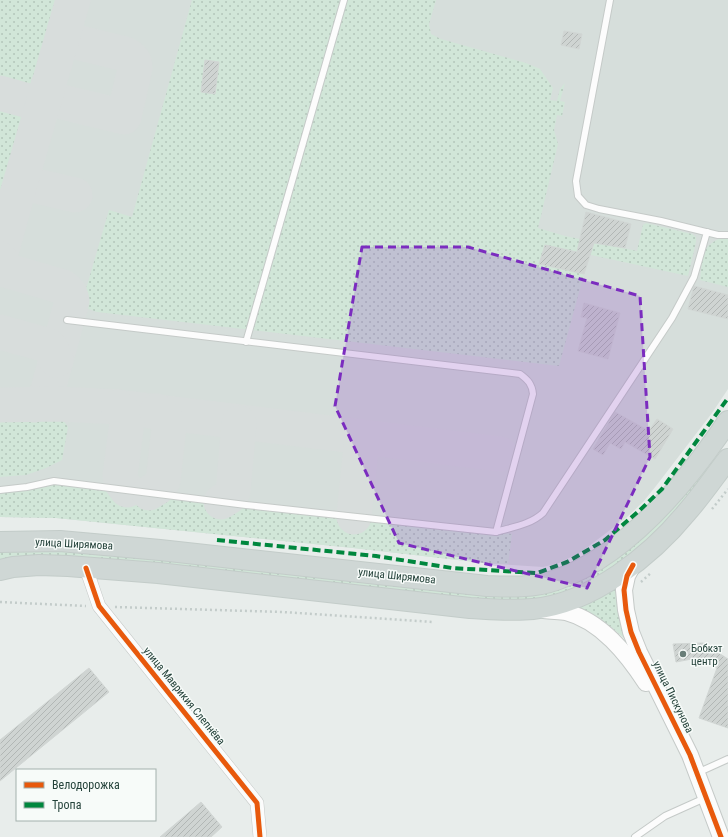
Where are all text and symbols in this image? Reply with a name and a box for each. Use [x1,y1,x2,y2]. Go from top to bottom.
street label: улица Ширямова [35,535,113,553]
street label: улица Ширямова [358,565,436,587]
place label: Бобкэт центр [691,642,723,668]
street label: улица Маврикия Слепнёва [141,644,227,748]
marker: Бобкэт центр [678,649,688,659]
street label: улица Пискунова [650,659,696,735]
legend [16,769,156,821]
text: Велодорожка [52,778,120,792]
text: Тропа [52,798,82,812]

